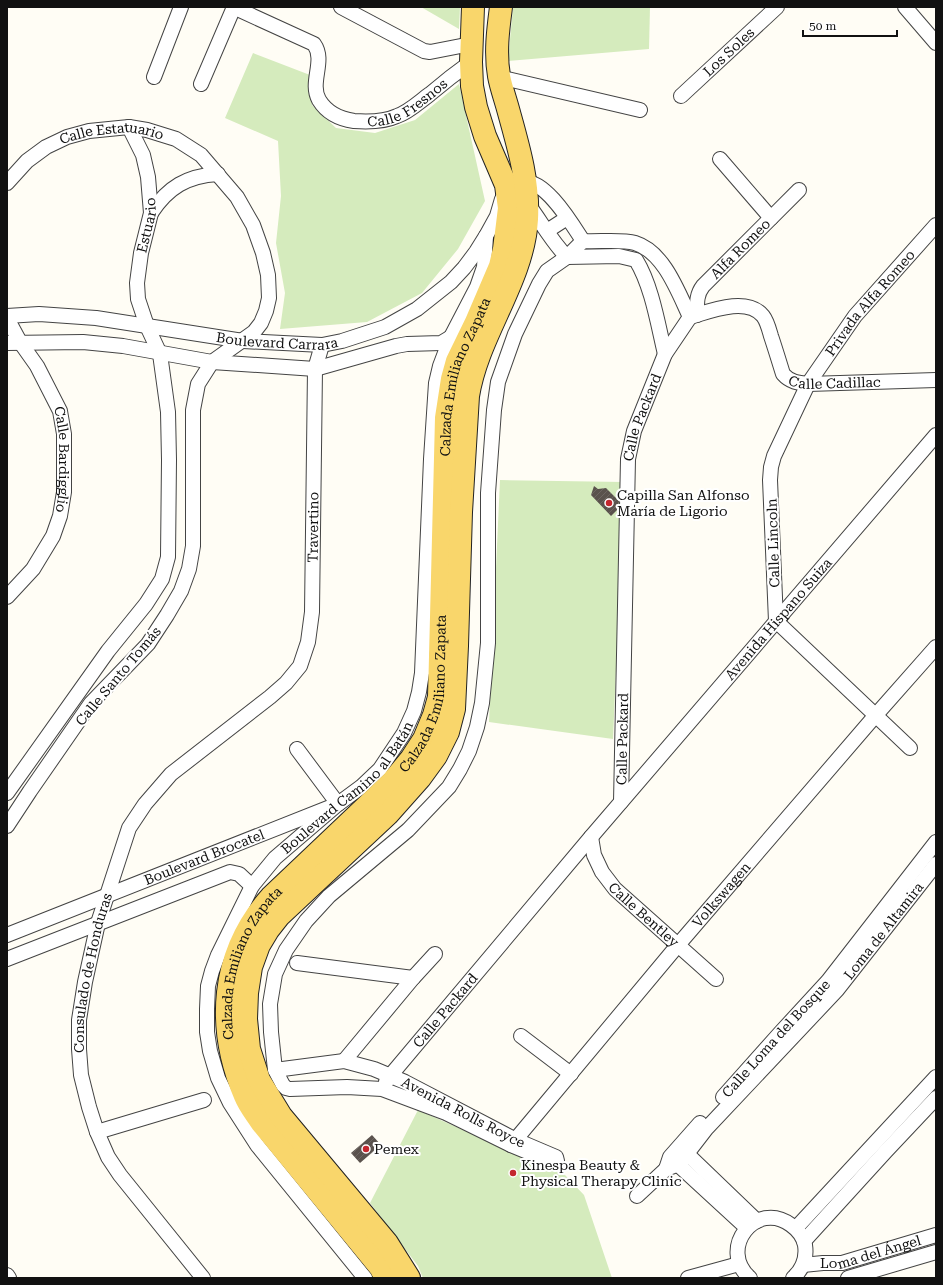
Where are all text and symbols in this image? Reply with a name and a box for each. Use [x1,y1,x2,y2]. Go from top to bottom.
scale bar [803,12,897,38]
text: 50 m [809,19,836,33]
street label: Los Soles [700,24,758,79]
street label: Calle Fresnos [367,75,450,130]
street label: Calle Estatuario [57,119,166,148]
street label: Estuario [133,197,159,254]
street label: Alfa Romeo [707,215,774,282]
street label: Privada Alfa Romeo [822,247,918,359]
street label: Calzada Emiliano Zapata [437,295,494,457]
street label: Boulevard Carrara [215,329,340,353]
street label: Calle Packard [620,371,664,463]
street label: Calle Cadillac [786,372,881,392]
street label: Calle Bardigglio [51,405,72,514]
place label: Capilla San Alfonso María de Ligorio [617,487,750,519]
street label: Travertino [305,492,321,563]
marker: Capilla San Alfonso María de Ligorio [604,498,614,508]
street label: Calle Lincoln [763,498,783,588]
street label: Avenida Hispano Suiza [722,554,835,683]
street label: Calzada Emiliano Zapata [395,614,449,775]
street label: Calle Santo Tomás [72,623,164,729]
street label: Calle Packard [613,693,631,785]
street label: Boulevard Camino al Batán [278,719,416,857]
street label: Boulevard Brocatel [142,826,267,888]
street label: Volkswagen [689,859,754,930]
street label: Calle Bentley [605,879,683,951]
street label: Loma de Altamira [840,879,927,983]
street label: Calzada Emiliano Zapata [219,883,285,1041]
street label: Consulado de Honduras [71,891,115,1053]
street label: Calle Packard [409,970,481,1051]
street label: Calle Loma del Bosque [719,976,834,1101]
street label: Avenida Rolls Royce [399,1074,528,1151]
place label: Pemex [374,1141,419,1157]
marker: Pemex [361,1144,371,1154]
place label: Kinespa Beauty & Physical Therapy Clinic [521,1157,682,1189]
marker: Kinespa Beauty & Physical Therapy Clinic [508,1168,518,1178]
street label: Loma del Ángel [820,1232,923,1272]

